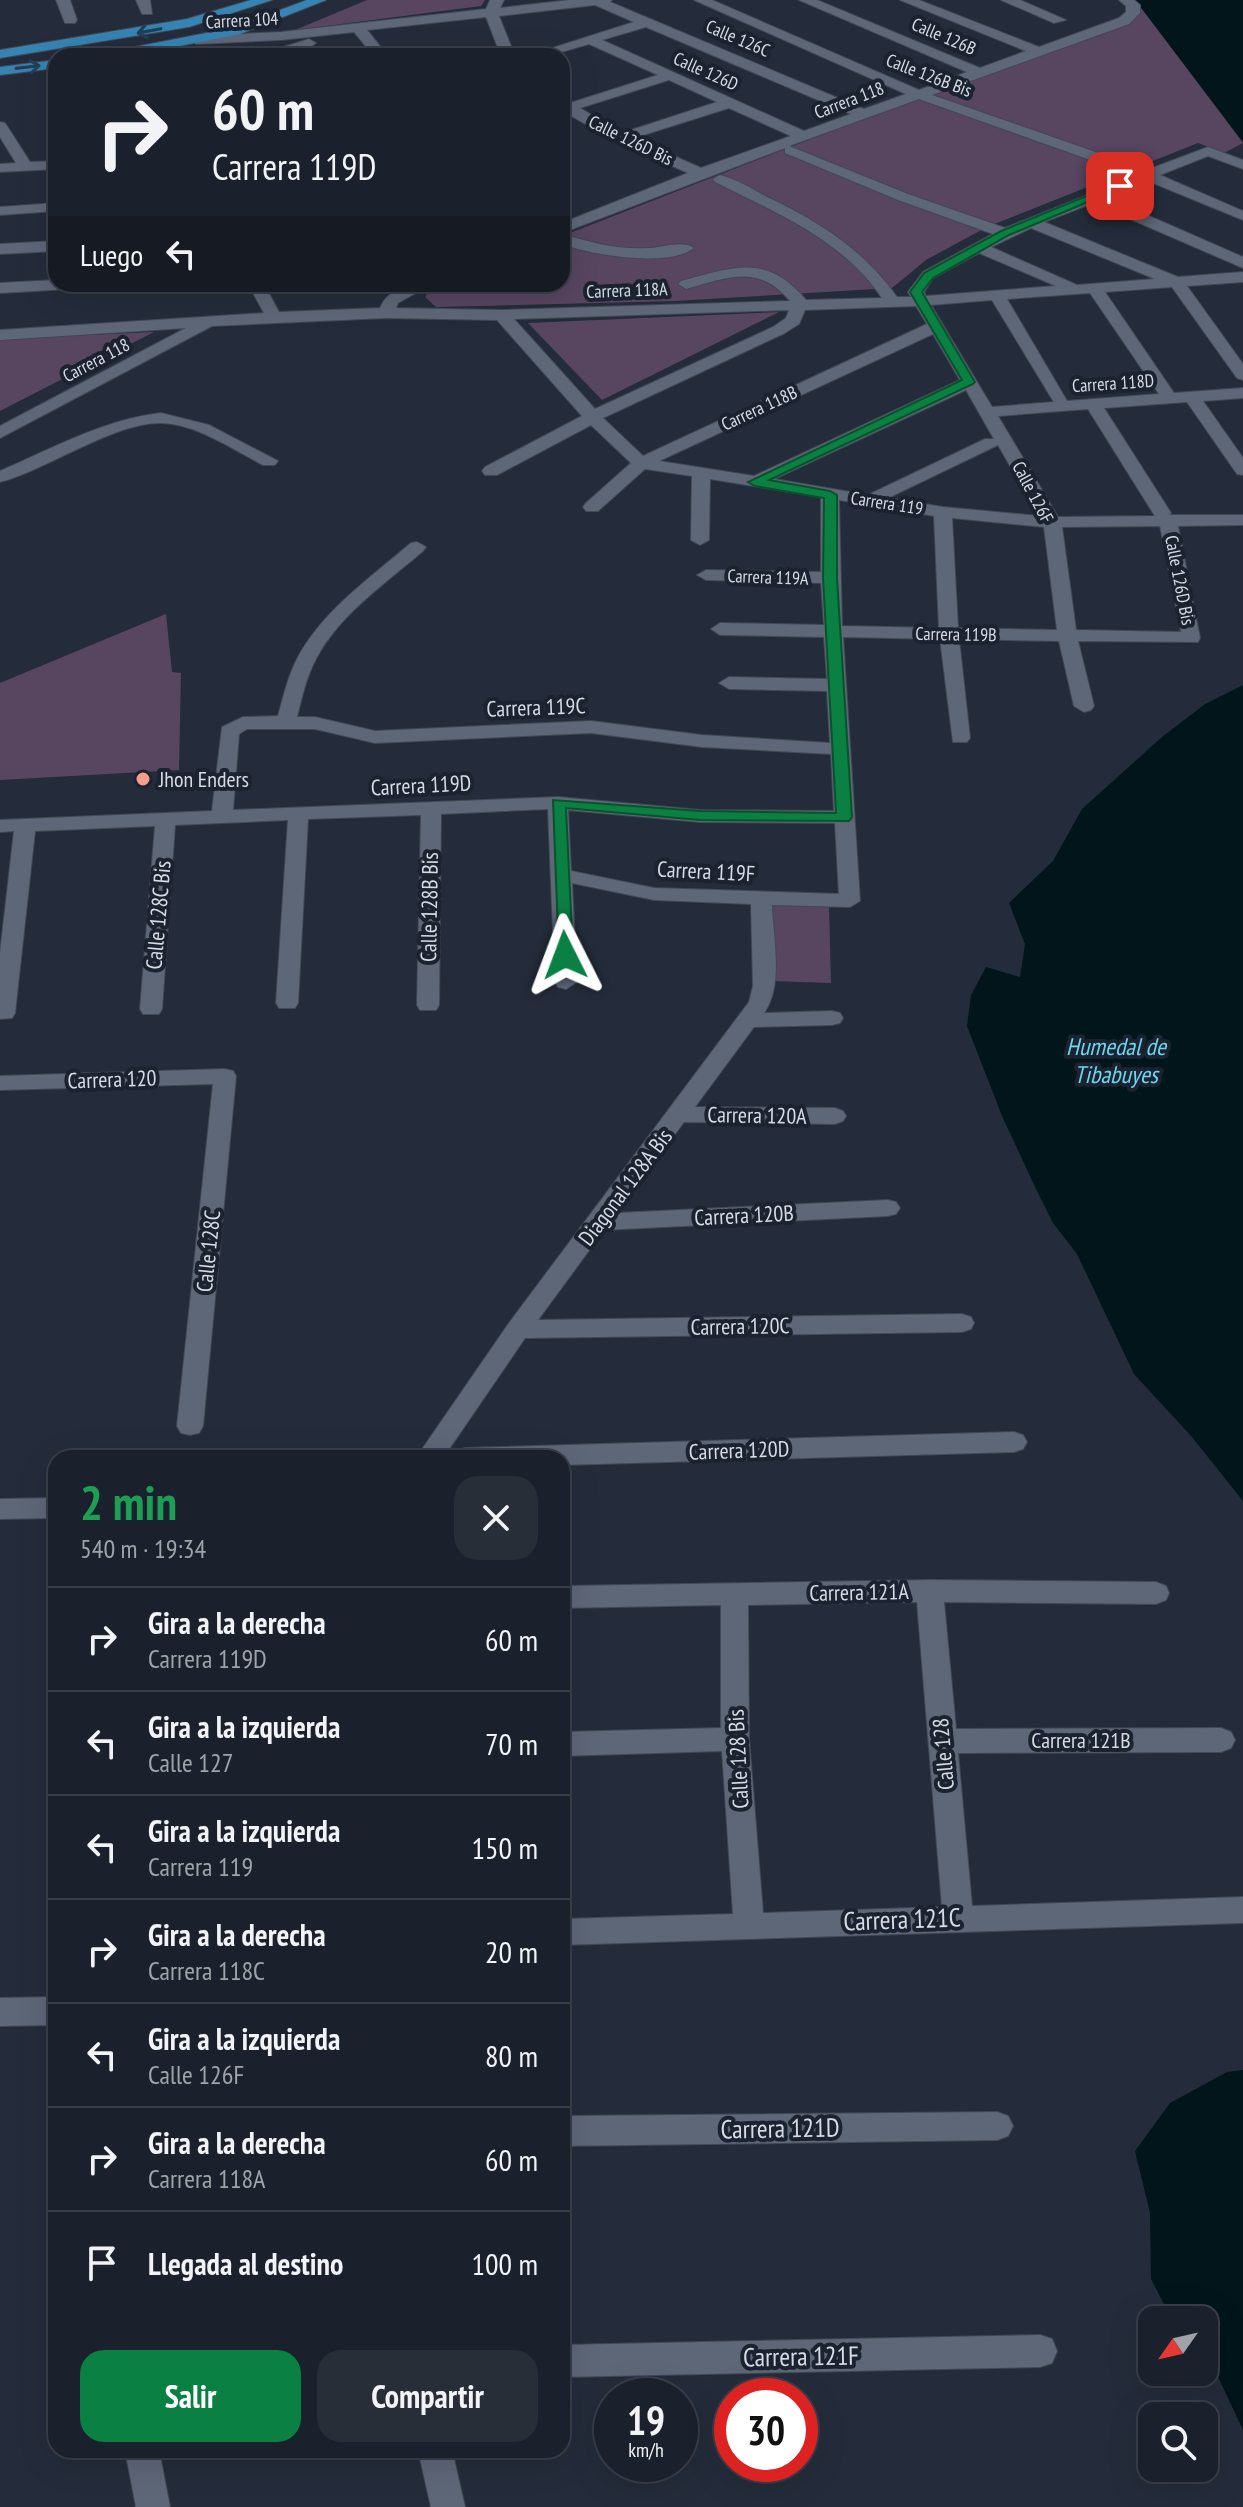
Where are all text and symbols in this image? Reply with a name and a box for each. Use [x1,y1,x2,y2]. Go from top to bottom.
street label: Carrera 104 [205,7,279,33]
street label: Calle 126B [908,12,980,60]
street label: Calle 126C [702,14,774,62]
one-way arrow [137,24,163,39]
street label: Calle 126D [670,47,742,95]
street label: Calle 126B Bis [883,48,975,102]
one-way arrow [15,59,40,74]
text: 60 m [212,73,314,145]
street label: Carrera 118 [811,76,887,124]
icon: right [80,80,184,184]
street label: Calle 126D Bis [585,110,677,170]
text: Carrera 119D [212,143,376,190]
pin [1086,152,1154,220]
icon: arrive [1098,164,1142,208]
icon: left [159,232,203,276]
text: Luego [80,235,143,274]
street label: Carrera 118A [586,277,668,303]
street label: Carrera 118 [58,333,134,387]
street label: Carrera 118D [1071,369,1155,397]
street label: Carrera 118B [717,380,801,436]
street label: Calle 126F [1007,457,1059,527]
street label: Carrera 119 [849,486,925,520]
street label: Calle 126D Bis [1160,533,1200,627]
street label: Carrera 119A [727,564,809,590]
street label: Carrera 119B [915,622,997,646]
street label: Carrera 119C [486,691,586,723]
place label: Jhon Enders [158,765,249,793]
street label: Carrera 119D [370,768,472,802]
marker: Jhon Enders [134,770,152,788]
street label: Calle 128B Bis [414,852,444,962]
street label: Carrera 119F [656,854,756,888]
street label: Calle 128C Bis [139,860,177,970]
position arrow [523,913,607,997]
water label: Humedal de Tibabuyes [1066,1031,1168,1090]
street label: Carrera 120 [67,1063,157,1095]
street label: Carrera 120A [707,1100,807,1130]
street label: Diagonal 128A Bis [572,1123,678,1251]
street label: Carrera 120B [694,1198,794,1232]
street label: Calle 128C [190,1209,226,1293]
street label: Carrera 120C [690,1311,790,1341]
street label: Carrera 120D [688,1434,790,1466]
text: 2 min [80,1471,177,1533]
button: close [454,1476,538,1560]
text: 540 m · 19:34 [80,1532,206,1565]
street label: Carrera 121A [809,1577,909,1607]
text: Gira a la derecha [148,1603,326,1642]
icon: right [80,1617,124,1661]
text: 60 m [485,1620,538,1659]
text: Carrera 119D [148,1642,267,1675]
text: Gira a la izquierda [148,1707,340,1746]
street label: Calle 128 Bis [721,1709,755,1809]
street label: Calle 128 [926,1717,960,1791]
icon: left [80,1721,124,1765]
text: 70 m [485,1724,538,1763]
street label: Carrera 121B [1031,1726,1131,1754]
text: Calle 127 [148,1746,233,1779]
text: Gira a la izquierda [148,1811,340,1850]
icon: left [80,1825,124,1869]
text: 150 m [472,1828,538,1867]
text: Carrera 119 [148,1850,253,1883]
street label: Carrera 121C [843,1900,961,1938]
text: Gira a la derecha [148,1915,326,1954]
icon: right [80,1929,124,1973]
text: 20 m [485,1932,538,1971]
text: Carrera 118C [148,1954,265,1987]
text: Gira a la izquierda [148,2019,340,2058]
icon: left [80,2033,124,2077]
text: 80 m [485,2036,538,2075]
text: Calle 126F [148,2058,244,2091]
street label: Carrera 121D [720,2110,840,2146]
text: Gira a la derecha [148,2123,326,2162]
icon: right [80,2137,124,2181]
text: 60 m [485,2140,538,2179]
text: Carrera 118A [148,2162,265,2195]
icon: arrive [80,2241,124,2285]
text: Llegada al destino [148,2244,343,2283]
text: 100 m [472,2244,538,2283]
north arrow [1138,2306,1218,2386]
map controls [1138,2306,1218,2482]
street label: Carrera 121F [743,2338,859,2374]
button: Salir [80,2350,301,2442]
button: Compartir [317,2350,538,2442]
speed limit sign: 30 [714,2378,818,2482]
text: 19 [627,2394,665,2446]
button: search [1138,2402,1218,2482]
text: km/h [628,2437,664,2463]

